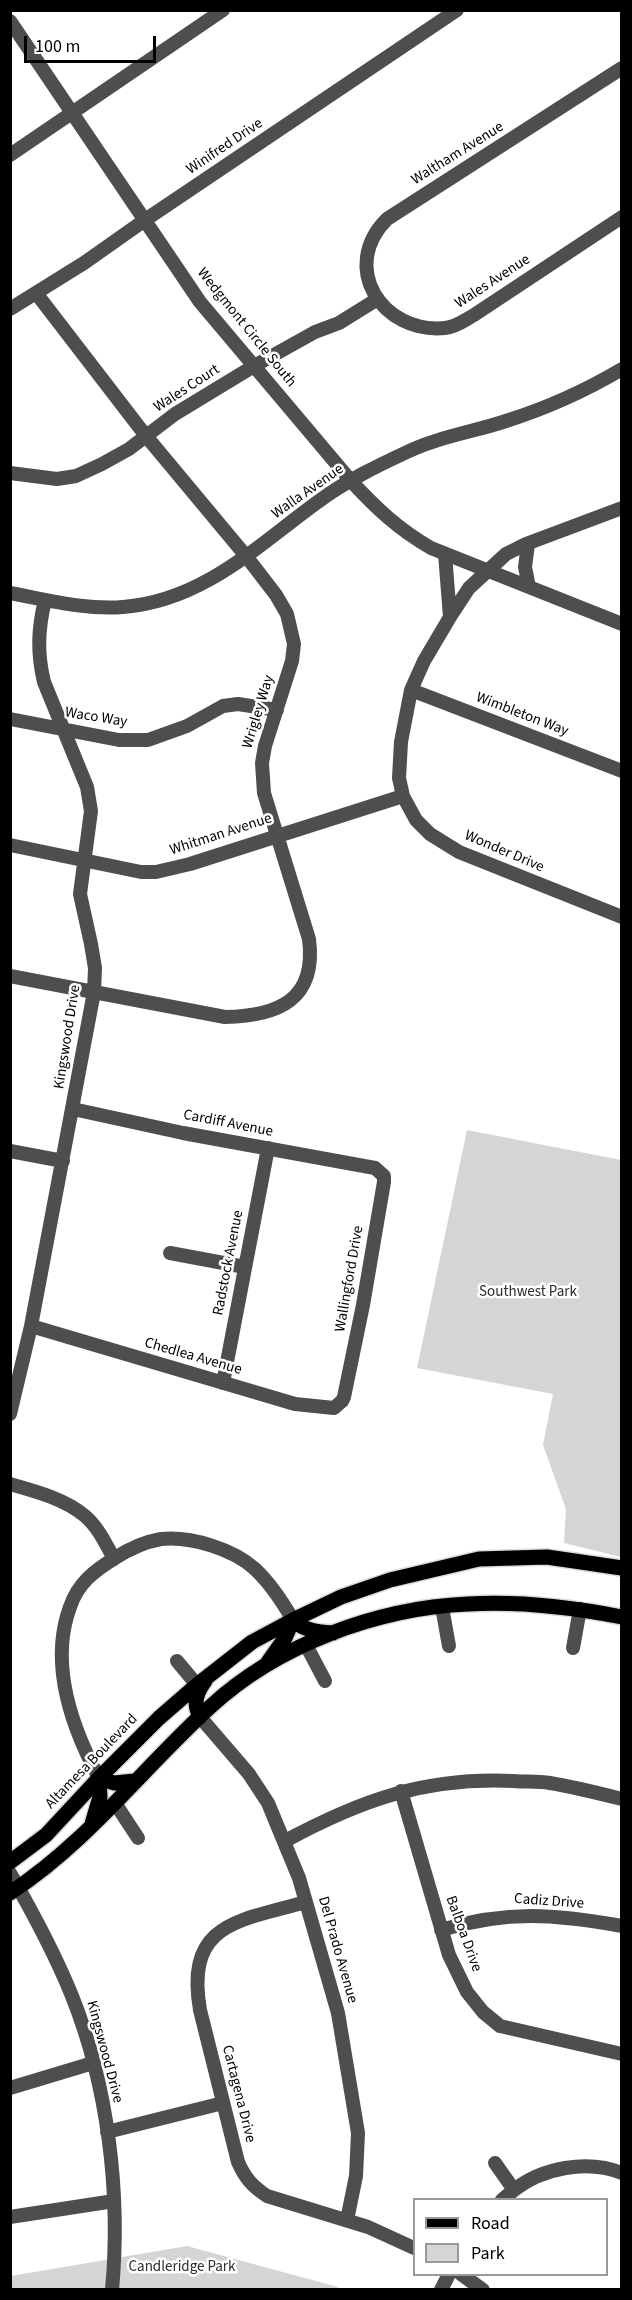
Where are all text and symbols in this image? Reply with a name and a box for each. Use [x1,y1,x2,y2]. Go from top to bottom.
scale bar [27,24,159,62]
text: 100 m [35,34,80,59]
street label: Winifred Drive [183,115,267,179]
street label: Waltham Avenue [409,118,507,190]
street label: Wales Avenue [452,251,534,313]
street label: Wedgmont Circle South [192,265,300,391]
street label: Wales Court [151,361,223,417]
street label: Walla Avenue [269,461,347,523]
street label: Wrigley Way [239,673,279,751]
street label: Wimbleton Way [473,689,571,741]
street label: Waco Way [64,704,128,732]
street label: Whitman Avenue [168,810,274,860]
street label: Wonder Drive [462,827,546,877]
street label: Kingswood Drive [51,984,85,1090]
street label: Cardiff Avenue [182,1106,274,1142]
street label: Radstock Avenue [210,1209,248,1317]
street label: Wallingford Drive [332,1225,368,1333]
park label: Southwest Park [479,1284,577,1302]
street label: Chedlea Avenue [142,1335,244,1379]
street label: Altamesa Boulevard [42,1711,142,1813]
street label: Cadiz Drive [513,1891,585,1913]
street label: Balboa Drive [441,1894,485,1974]
street label: Del Prado Avenue [313,1895,361,2005]
street label: Kingswood Drive [82,1999,126,2105]
street label: Cartagena Drive [217,2043,259,2145]
legend [413,2198,608,2276]
text: Road [471,2211,510,2236]
text: Park [471,2241,505,2266]
park label: Candleridge Park [129,2259,235,2277]

